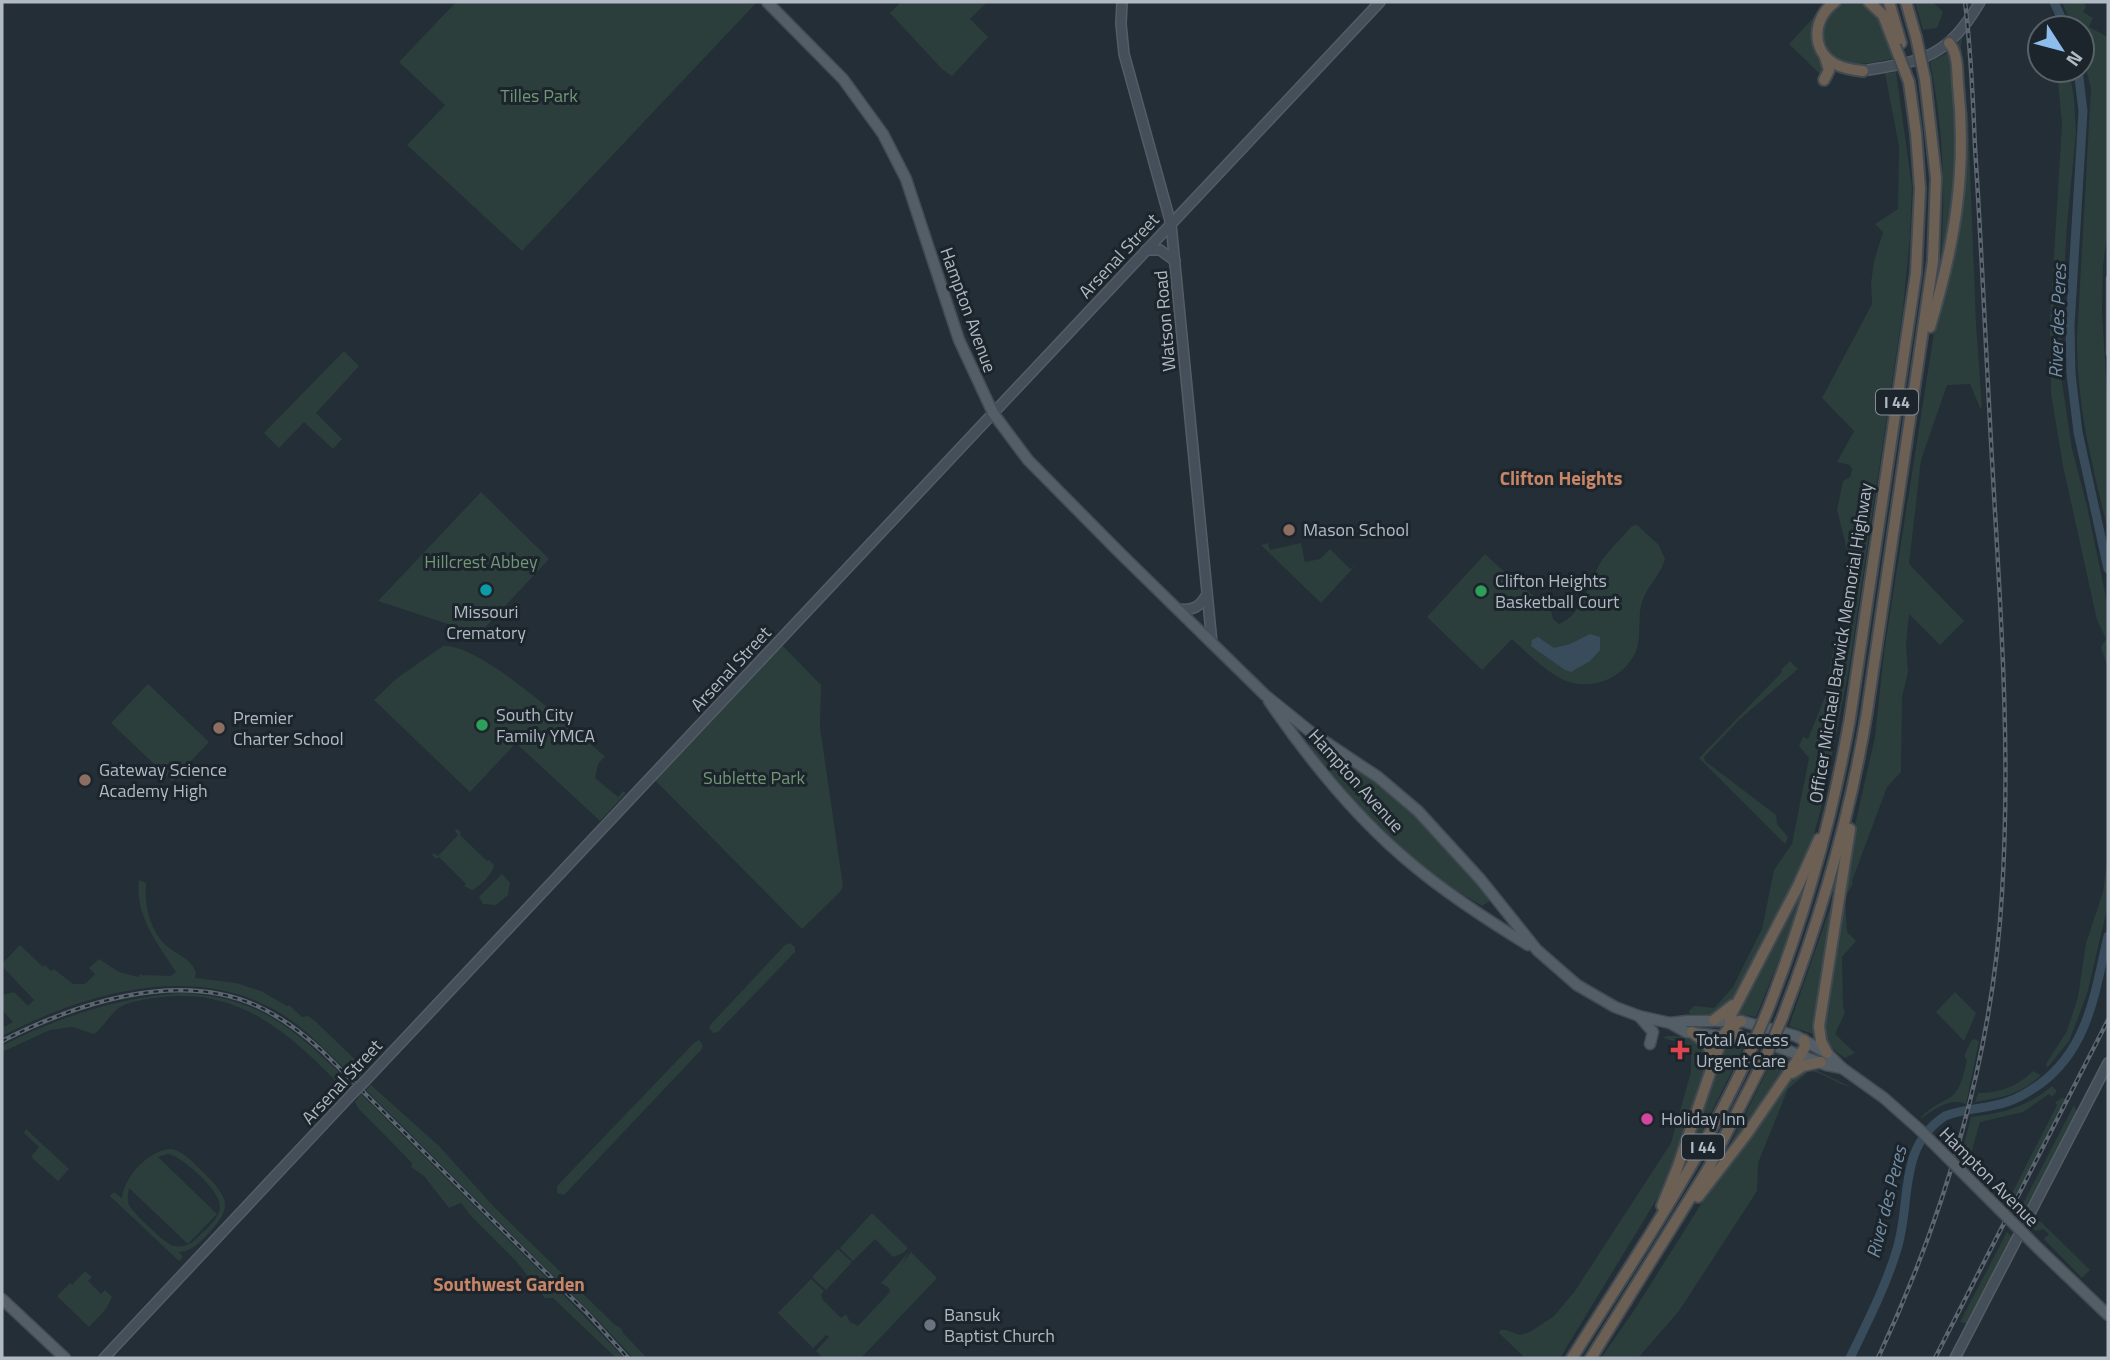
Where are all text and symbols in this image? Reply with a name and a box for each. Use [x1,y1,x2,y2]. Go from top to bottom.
north arrow [2026,14,2096,84]
text: N [2060,45,2091,73]
park label: Tilles Park [500,82,578,109]
street label: Arsenal Street [1072,207,1166,304]
street label: Hampton Avenue [933,243,1004,376]
water label: River des Peres [2040,261,2073,379]
street label: Watson Road [1147,269,1182,373]
road number: I 44 [1876,390,1918,414]
district label: Clifton Heights [1500,463,1622,492]
street label: Officer Michael Barwick Memorial Highway [1802,480,1879,805]
place label: Mason School [1303,516,1409,543]
marker: Mason School [1281,522,1297,538]
park label: Hillcrest Abbey [424,548,538,575]
place label: Clifton Heights Basketball Court [1495,567,1620,615]
marker: Missouri Crematory [478,582,494,598]
marker: Clifton Heights Basketball Court [1473,583,1489,599]
place label: Missouri Crematory [446,598,526,646]
street label: Arsenal Street [684,620,778,717]
place label: South City Family YMCA [496,701,595,749]
place label: Premier Charter School [233,704,344,752]
marker: South City Family YMCA [474,717,490,733]
marker: Premier Charter School [211,720,227,736]
street label: Hampton Avenue [1302,723,1410,839]
place label: Gateway Science Academy High [99,756,227,804]
park label: Sublette Park [703,764,805,791]
marker: Gateway Science Academy High [77,772,93,788]
place label: Total Access Urgent Care [1696,1026,1789,1074]
street label: Arsenal Street [295,1033,389,1130]
marker: Total Access Urgent Care [1670,1040,1690,1060]
place label: Holiday Inn [1661,1105,1746,1132]
marker: Holiday Inn [1639,1111,1655,1127]
street label: Hampton Avenue [1933,1121,2045,1233]
road number: I 44 [1682,1134,1724,1160]
water label: River des Peres [1858,1141,1914,1261]
district label: Southwest Garden [433,1269,585,1298]
place label: Bansuk Baptist Church [944,1301,1055,1349]
marker: Bansuk Baptist Church [922,1317,938,1333]

